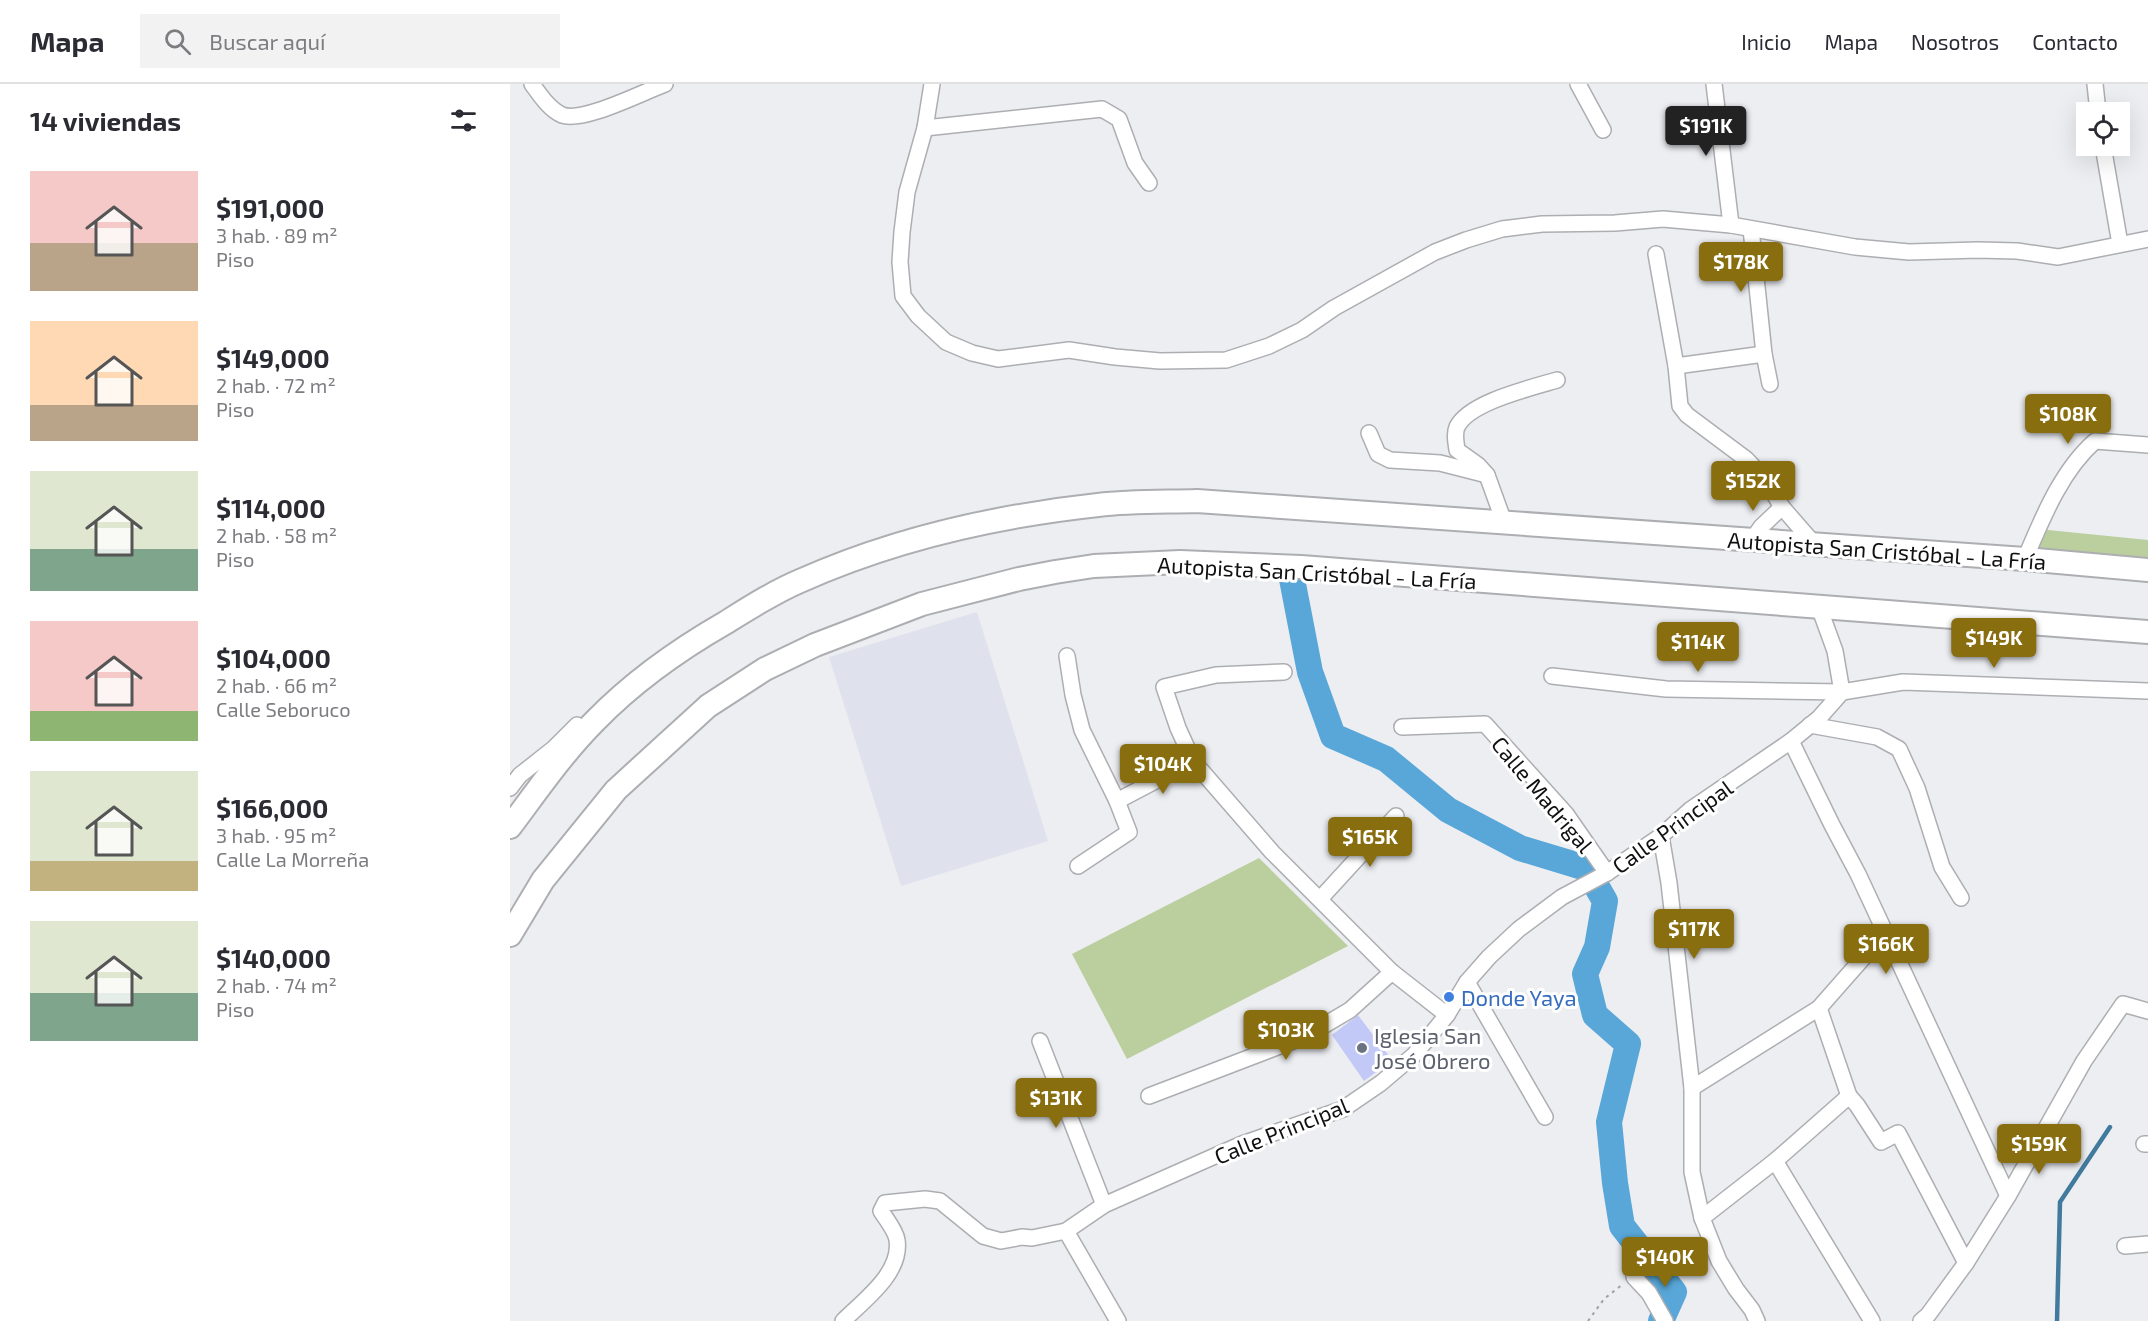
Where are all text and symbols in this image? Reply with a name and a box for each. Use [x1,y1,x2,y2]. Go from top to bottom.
search box [140,14,560,68]
text: Mapa [30,24,104,58]
icon: search [161,25,194,58]
text: Buscar aquí [209,28,325,54]
text: Inicio [1741,29,1791,54]
text: Mapa [1824,29,1878,54]
text: Nosotros [1911,29,1999,54]
text: Contacto [2032,29,2118,54]
map controls [2076,102,2130,156]
button: locate [2076,102,2130,156]
icon: filters [447,104,480,137]
text: 14 viviendas [30,105,181,136]
pin: $191K [1664,106,1748,157]
text: $191K [1679,113,1733,137]
text: $191,000 [216,192,324,223]
icon: home [78,195,150,267]
text: 3 hab. · 89 m² [216,223,338,247]
pin: $178K [1699,242,1783,293]
text: Piso [216,247,254,271]
text: $178K [1713,249,1769,273]
text: $149,000 [216,342,330,373]
icon: home [78,345,150,417]
text: 2 hab. · 72 m² [216,373,336,397]
pin: $108K [2026,394,2110,445]
text: Piso [216,397,254,421]
text: $108K [2039,401,2097,425]
pin: $152K [1711,461,1795,512]
text: $152K [1725,468,1781,492]
text: $114,000 [216,492,326,523]
icon: home [78,495,150,567]
text: 2 hab. · 58 m² [216,523,337,547]
street label: Autopista San Cristóbal - La Fría [1727,526,2047,574]
text: Piso [216,547,254,571]
street label: Autopista San Cristóbal - La Fría [1157,551,1477,593]
pin: $149K [1952,618,2036,669]
pin: $114K [1656,622,1740,673]
text: $149K [1965,625,2023,649]
text: $114K [1671,629,1725,653]
text: $104,000 [216,642,331,673]
icon: home [78,645,150,717]
text: 2 hab. · 66 m² [216,673,337,697]
text: Calle Seboruco [216,697,351,721]
street label: Calle Madrigal [1487,731,1599,858]
pin: $104K [1121,744,1205,795]
text: $104K [1134,751,1192,775]
street label: Calle Principal [1607,773,1737,878]
text: $166,000 [216,792,329,823]
icon: home [78,795,150,867]
pin: $165K [1328,817,1412,868]
text: 3 hab. · 95 m² [216,823,336,847]
text: $165K [1342,824,1398,848]
text: Calle La Morreña [216,847,369,871]
pin: $117K [1652,909,1736,960]
text: $117K [1668,916,1720,940]
pin: $166K [1844,924,1928,975]
text: $166K [1858,931,1914,955]
text: $140,000 [216,942,331,973]
icon: home [78,945,150,1017]
text: 2 hab. · 74 m² [216,973,337,997]
place label: Donde Yaya [1461,984,1577,1010]
marker: Donde Yaya [1442,990,1456,1004]
text: Piso [216,997,254,1021]
pin: $103K [1244,1010,1328,1061]
text: $103K [1258,1017,1314,1041]
place label: Iglesia San José Obrero [1374,1022,1491,1073]
marker: Iglesia San José Obrero [1355,1041,1369,1055]
pin: $131K [1014,1078,1098,1129]
text: $131K [1030,1085,1082,1109]
street label: Calle Principal [1210,1091,1352,1169]
pin: $159K [1997,1124,2081,1175]
text: $159K [2011,1131,2067,1155]
pin: $140K [1623,1237,1707,1288]
text: $140K [1636,1244,1694,1268]

